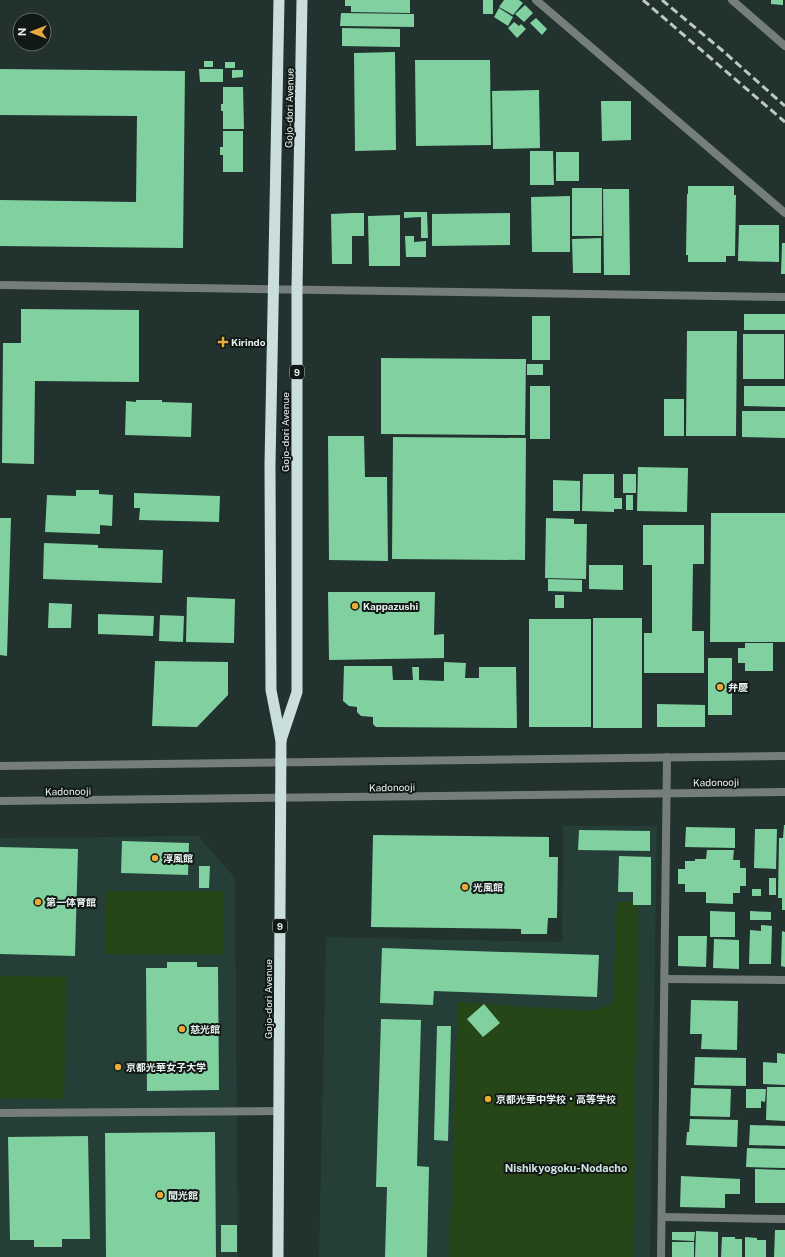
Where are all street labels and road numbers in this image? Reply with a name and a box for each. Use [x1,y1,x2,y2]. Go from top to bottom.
street label: Gojo-dori Avenue [282,68,296,148]
road number: 9 [290,365,304,379]
street label: Gojo-dori Avenue [279,392,291,472]
street label: Kadonooji [693,776,739,788]
street label: Kadonooji [369,781,415,793]
street label: Kadonooji [45,785,91,797]
road number: 9 [273,919,287,933]
street label: Gojo-dori Avenue [262,959,274,1039]

